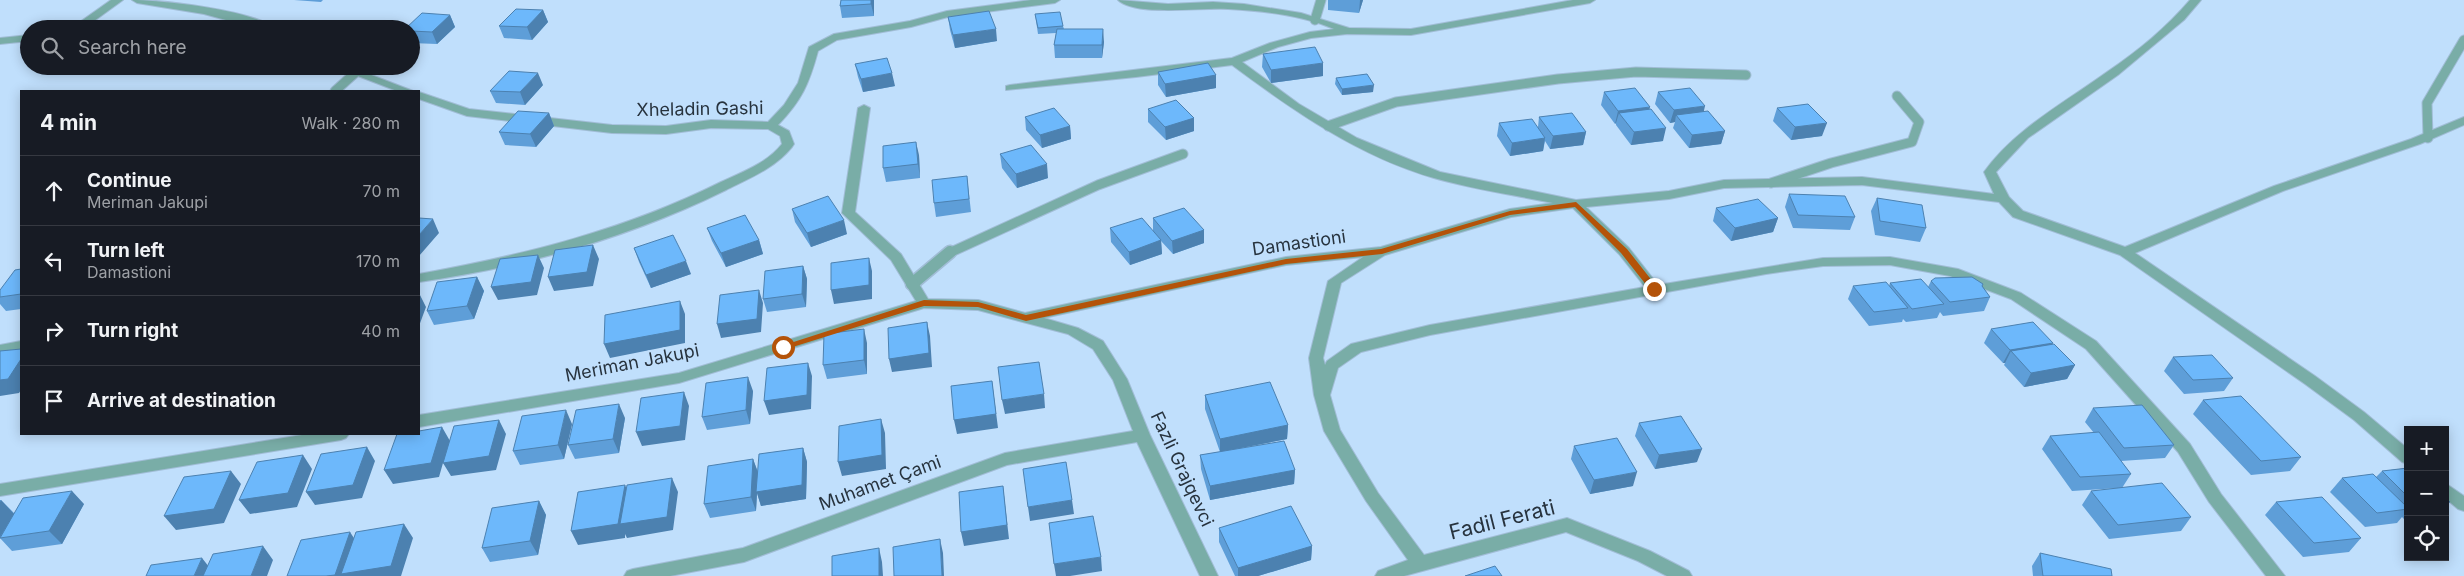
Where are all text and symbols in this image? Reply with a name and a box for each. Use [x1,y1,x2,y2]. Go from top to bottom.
search box [20,20,420,75]
icon: search [38,34,66,62]
text: Search here [78,36,187,59]
street label: Xheladin Gashi [636,97,764,120]
text: 4 min [40,110,97,135]
text: Walk · 280 m [302,113,400,133]
text: Continue [87,169,172,192]
icon: ahead [40,177,68,205]
text: 70 m [363,181,400,201]
text: Meriman Jakupi [87,192,208,212]
street label: Damastioni [1251,226,1347,259]
text: Turn left [87,239,165,262]
icon: left [40,247,68,275]
text: 170 m [356,251,400,271]
text: Damastioni [87,262,171,282]
route end [1643,278,1666,301]
icon: right [40,317,68,345]
text: Turn right [87,319,178,342]
text: 40 m [361,321,400,341]
route start [772,336,795,359]
street label: Meriman Jakupi [563,339,701,386]
icon: arrive [40,387,68,415]
text: Arrive at destination [87,389,276,412]
street label: Fazli Grajqevci [1147,408,1218,530]
map controls [2404,426,2449,561]
button: + [2404,426,2449,471]
street label: Muhamet Çami [816,451,944,514]
button: − [2404,471,2449,516]
street label: Fadil Ferati [1446,494,1557,545]
button: locate [2404,516,2449,561]

